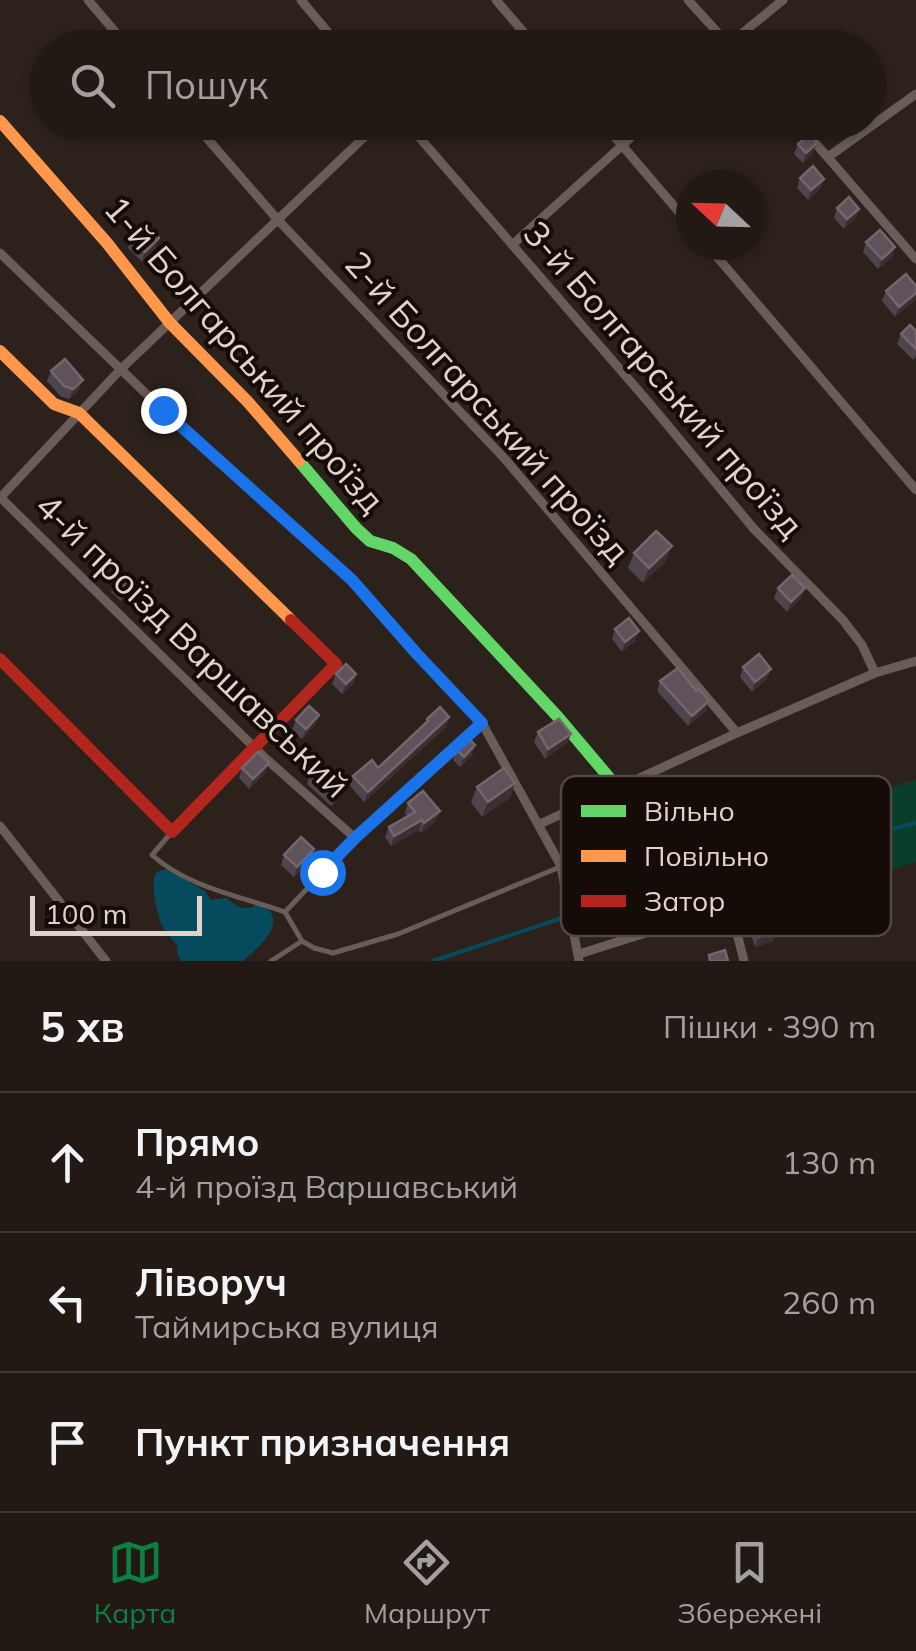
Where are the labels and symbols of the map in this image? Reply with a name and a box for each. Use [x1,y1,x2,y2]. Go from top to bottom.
north arrow [676,170,766,260]
street label: 1-й Болгарський проїзд [95,187,395,521]
street label: 3-й Болгарський проїзд [514,212,814,546]
street label: 2-й Болгарський проїзд [336,242,640,572]
route end [141,388,187,434]
street label: 4-й проїзд Варшавський [27,484,359,806]
legend [561,776,891,936]
text: Вільно [644,793,735,828]
text: Повільно [644,838,769,873]
route start [300,850,346,896]
text: Затор [644,883,725,918]
scale bar [30,891,202,936]

